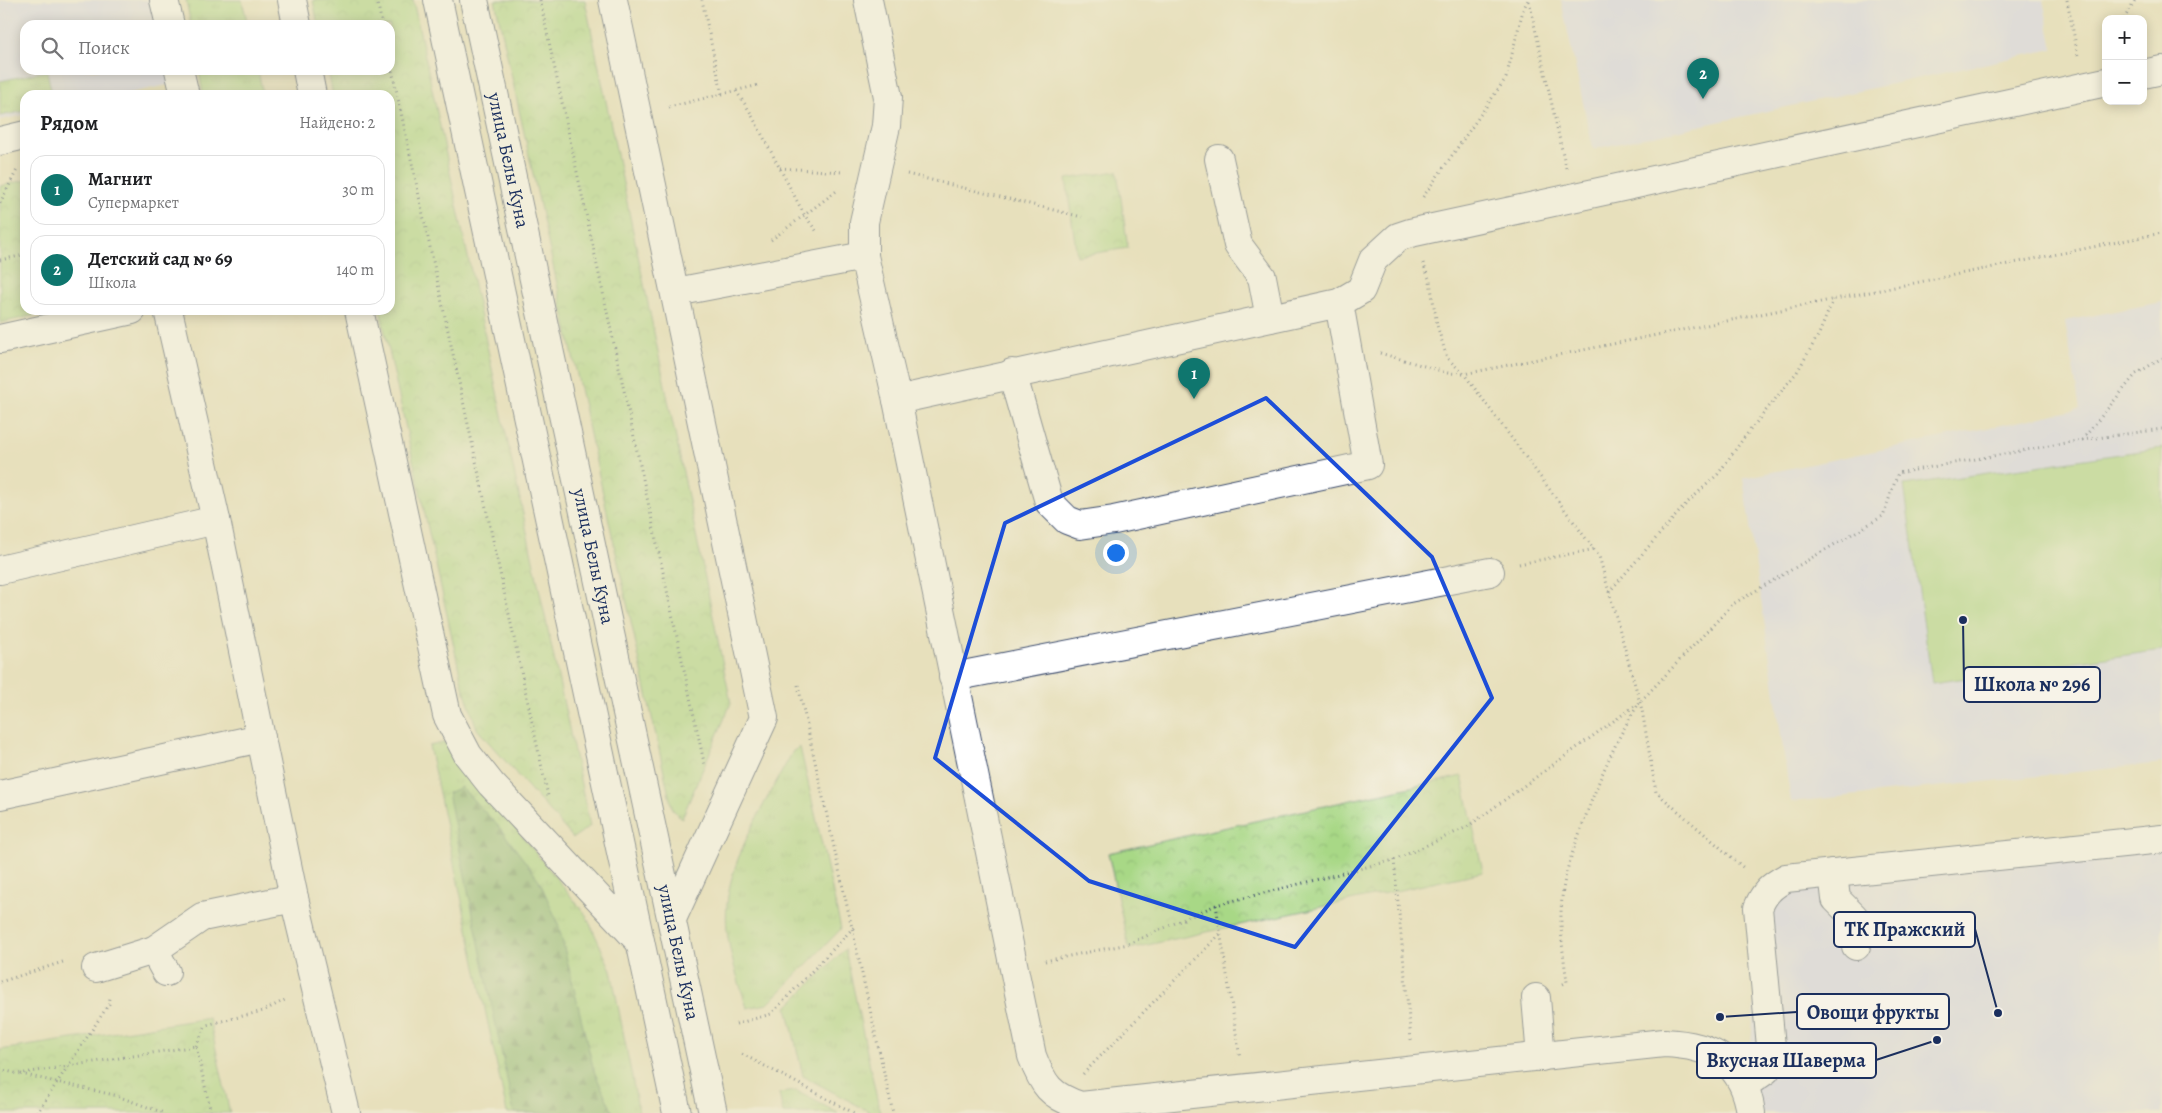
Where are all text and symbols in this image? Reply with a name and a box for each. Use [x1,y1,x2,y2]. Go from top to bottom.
map controls [2102,15,2147,105]
button: + [2102,15,2147,60]
search box [20,20,395,75]
icon: search [38,34,66,62]
text: Поиск [78,35,130,61]
pin: 2 [1687,58,1719,99]
button: − [2102,60,2147,105]
street label: улица Белы Куна [481,89,536,231]
text: Рядом [40,109,98,137]
text: Найдено: 2 [299,112,375,134]
text: Магнит [88,166,152,192]
text: 1 [54,179,60,201]
text: 30 m [342,179,374,201]
text: Супермаркет [88,192,179,214]
text: Детский сад № 69 [88,246,232,272]
text: 2 [53,259,61,281]
text: 140 m [336,259,374,281]
text: Школа [88,272,136,294]
pin: 1 [1178,358,1210,399]
street label: улица Белы Куна [566,485,621,627]
your location [1103,540,1129,566]
callout: Школа № 296 [1964,667,2100,702]
text: Школа № 296 [1974,671,2090,698]
street label: улица Белы Куна [651,881,706,1023]
callout: ТК Пражский [1834,912,1975,947]
text: ТК Пражский [1845,916,1966,943]
callout: Овощи фрукты [1797,994,1949,1029]
text: Овощи фрукты [1807,999,1939,1026]
callout: Вкусная Шаверма [1697,1043,1876,1078]
text: Вкусная Шаверма [1706,1047,1866,1074]

